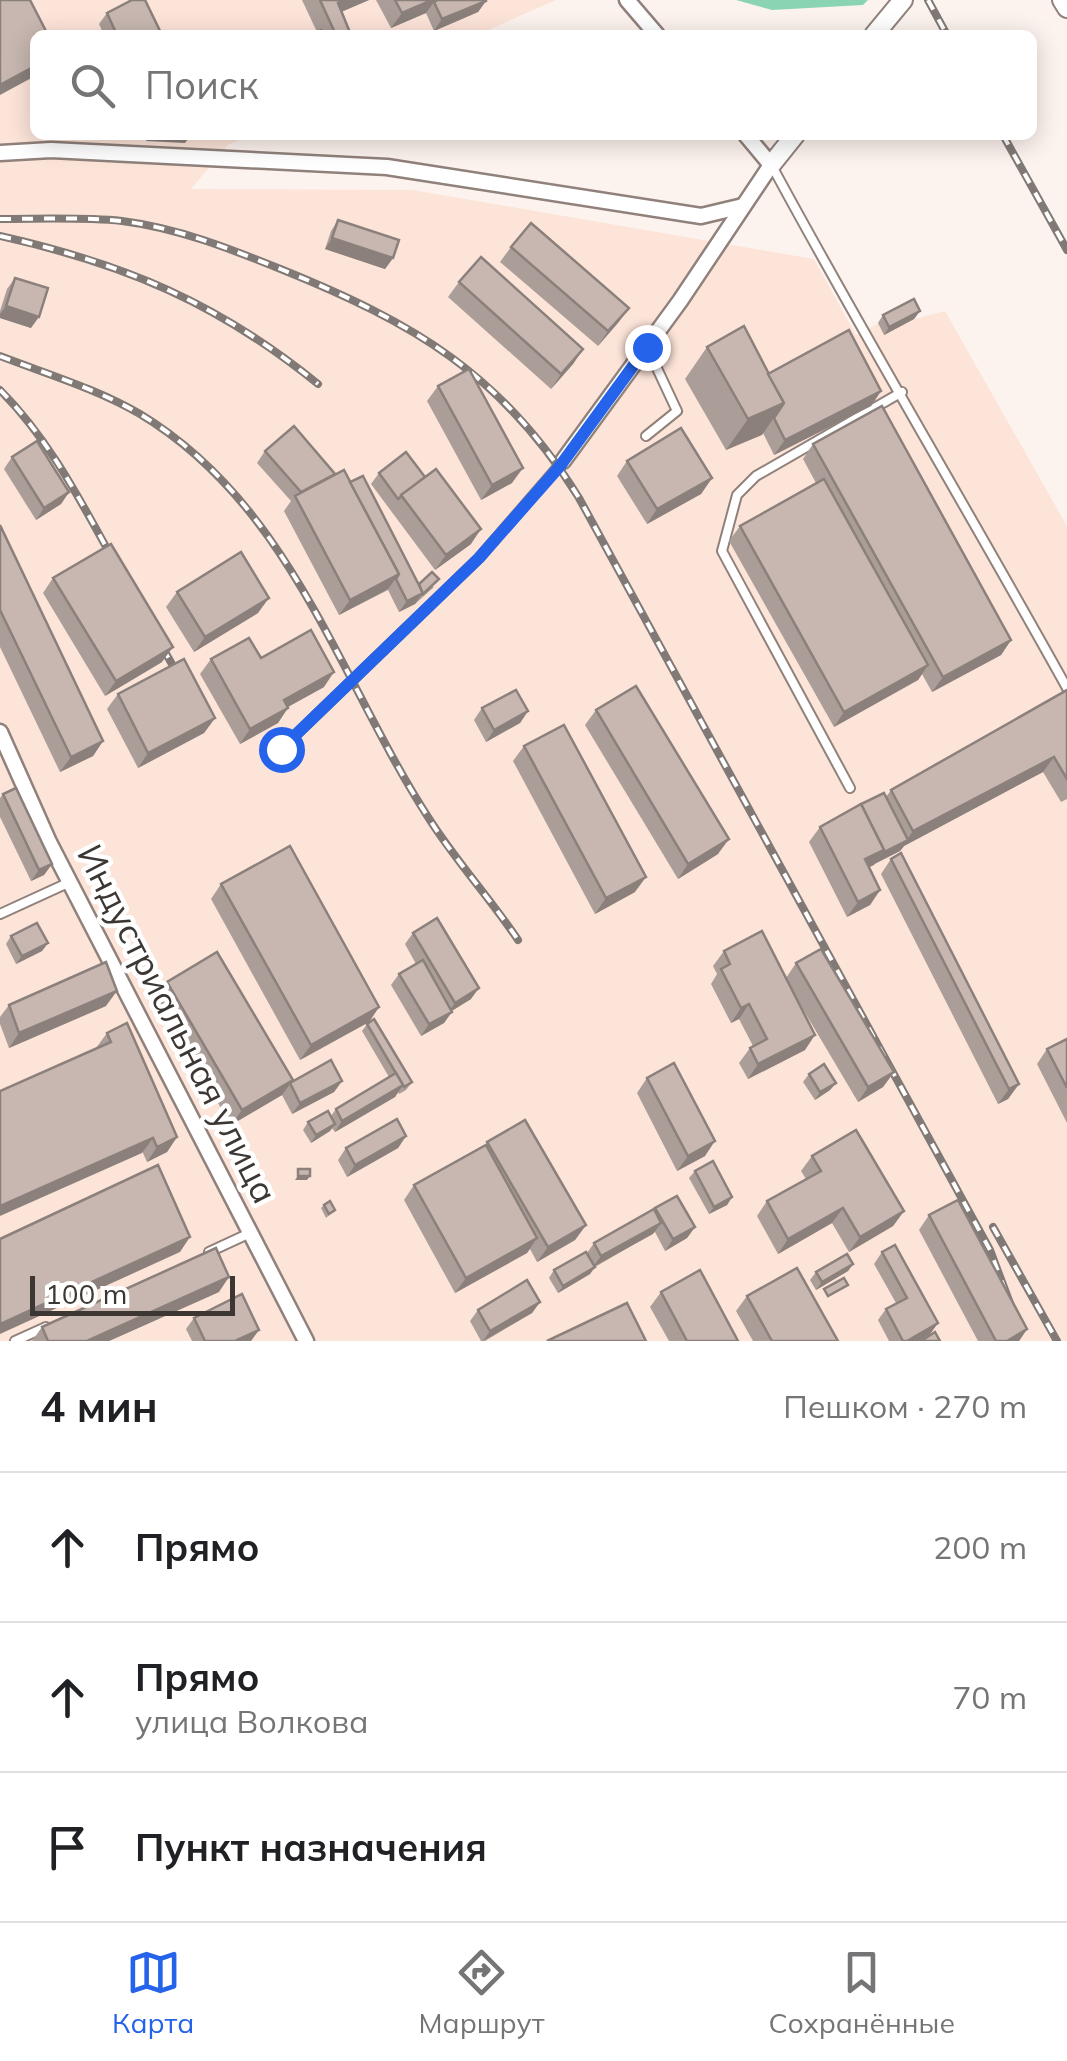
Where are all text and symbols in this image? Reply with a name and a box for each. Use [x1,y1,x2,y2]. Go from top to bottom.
search box [30,30,1037,140]
icon: search [65,58,120,113]
text: Поиск [145,61,258,109]
route end [625,325,671,371]
route start [259,727,305,773]
street label: Индустриальная улица [68,837,288,1210]
scale bar [30,1271,235,1316]
text: 100 m [45,1276,127,1311]
text: 4 мин [40,1380,158,1433]
text: Пешком · 270 m [783,1386,1027,1426]
icon: ahead [40,1520,95,1575]
text: Прямо [135,1523,260,1571]
text: 200 m [933,1527,1027,1567]
text: Прямо [135,1653,260,1701]
icon: ahead [40,1670,95,1725]
text: 70 m [952,1677,1027,1717]
text: улица Волкова [135,1701,369,1741]
icon: arrive [40,1820,95,1875]
text: Пункт назначения [135,1823,487,1871]
tab: Карта [112,1945,194,2040]
tab: Маршрут [419,1945,544,2040]
tab: Сохранённые [769,1945,955,2040]

